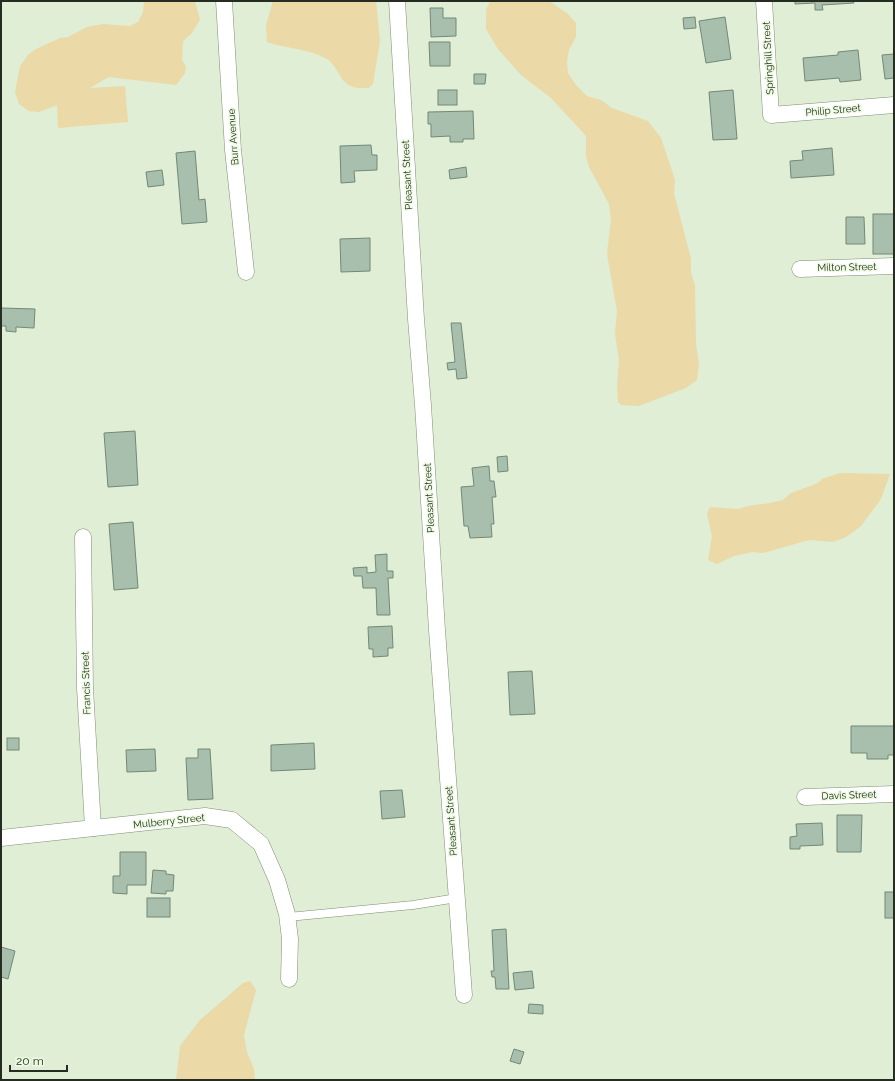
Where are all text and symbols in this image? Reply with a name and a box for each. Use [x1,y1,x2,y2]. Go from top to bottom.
street label: Springhill Street [761,20,775,95]
street label: Philip Street [805,102,862,118]
street label: Burr Avenue [226,108,240,166]
street label: Pleasant Street [400,139,414,210]
street label: Milton Street [817,261,877,273]
street label: Pleasant Street [422,462,436,533]
street label: Francis Street [79,651,93,715]
street label: Pleasant Street [443,785,459,856]
street label: Davis Street [821,789,877,801]
street label: Mulberry Street [133,812,206,830]
scale bar [10,1047,67,1073]
text: 20 m [16,1054,44,1068]

